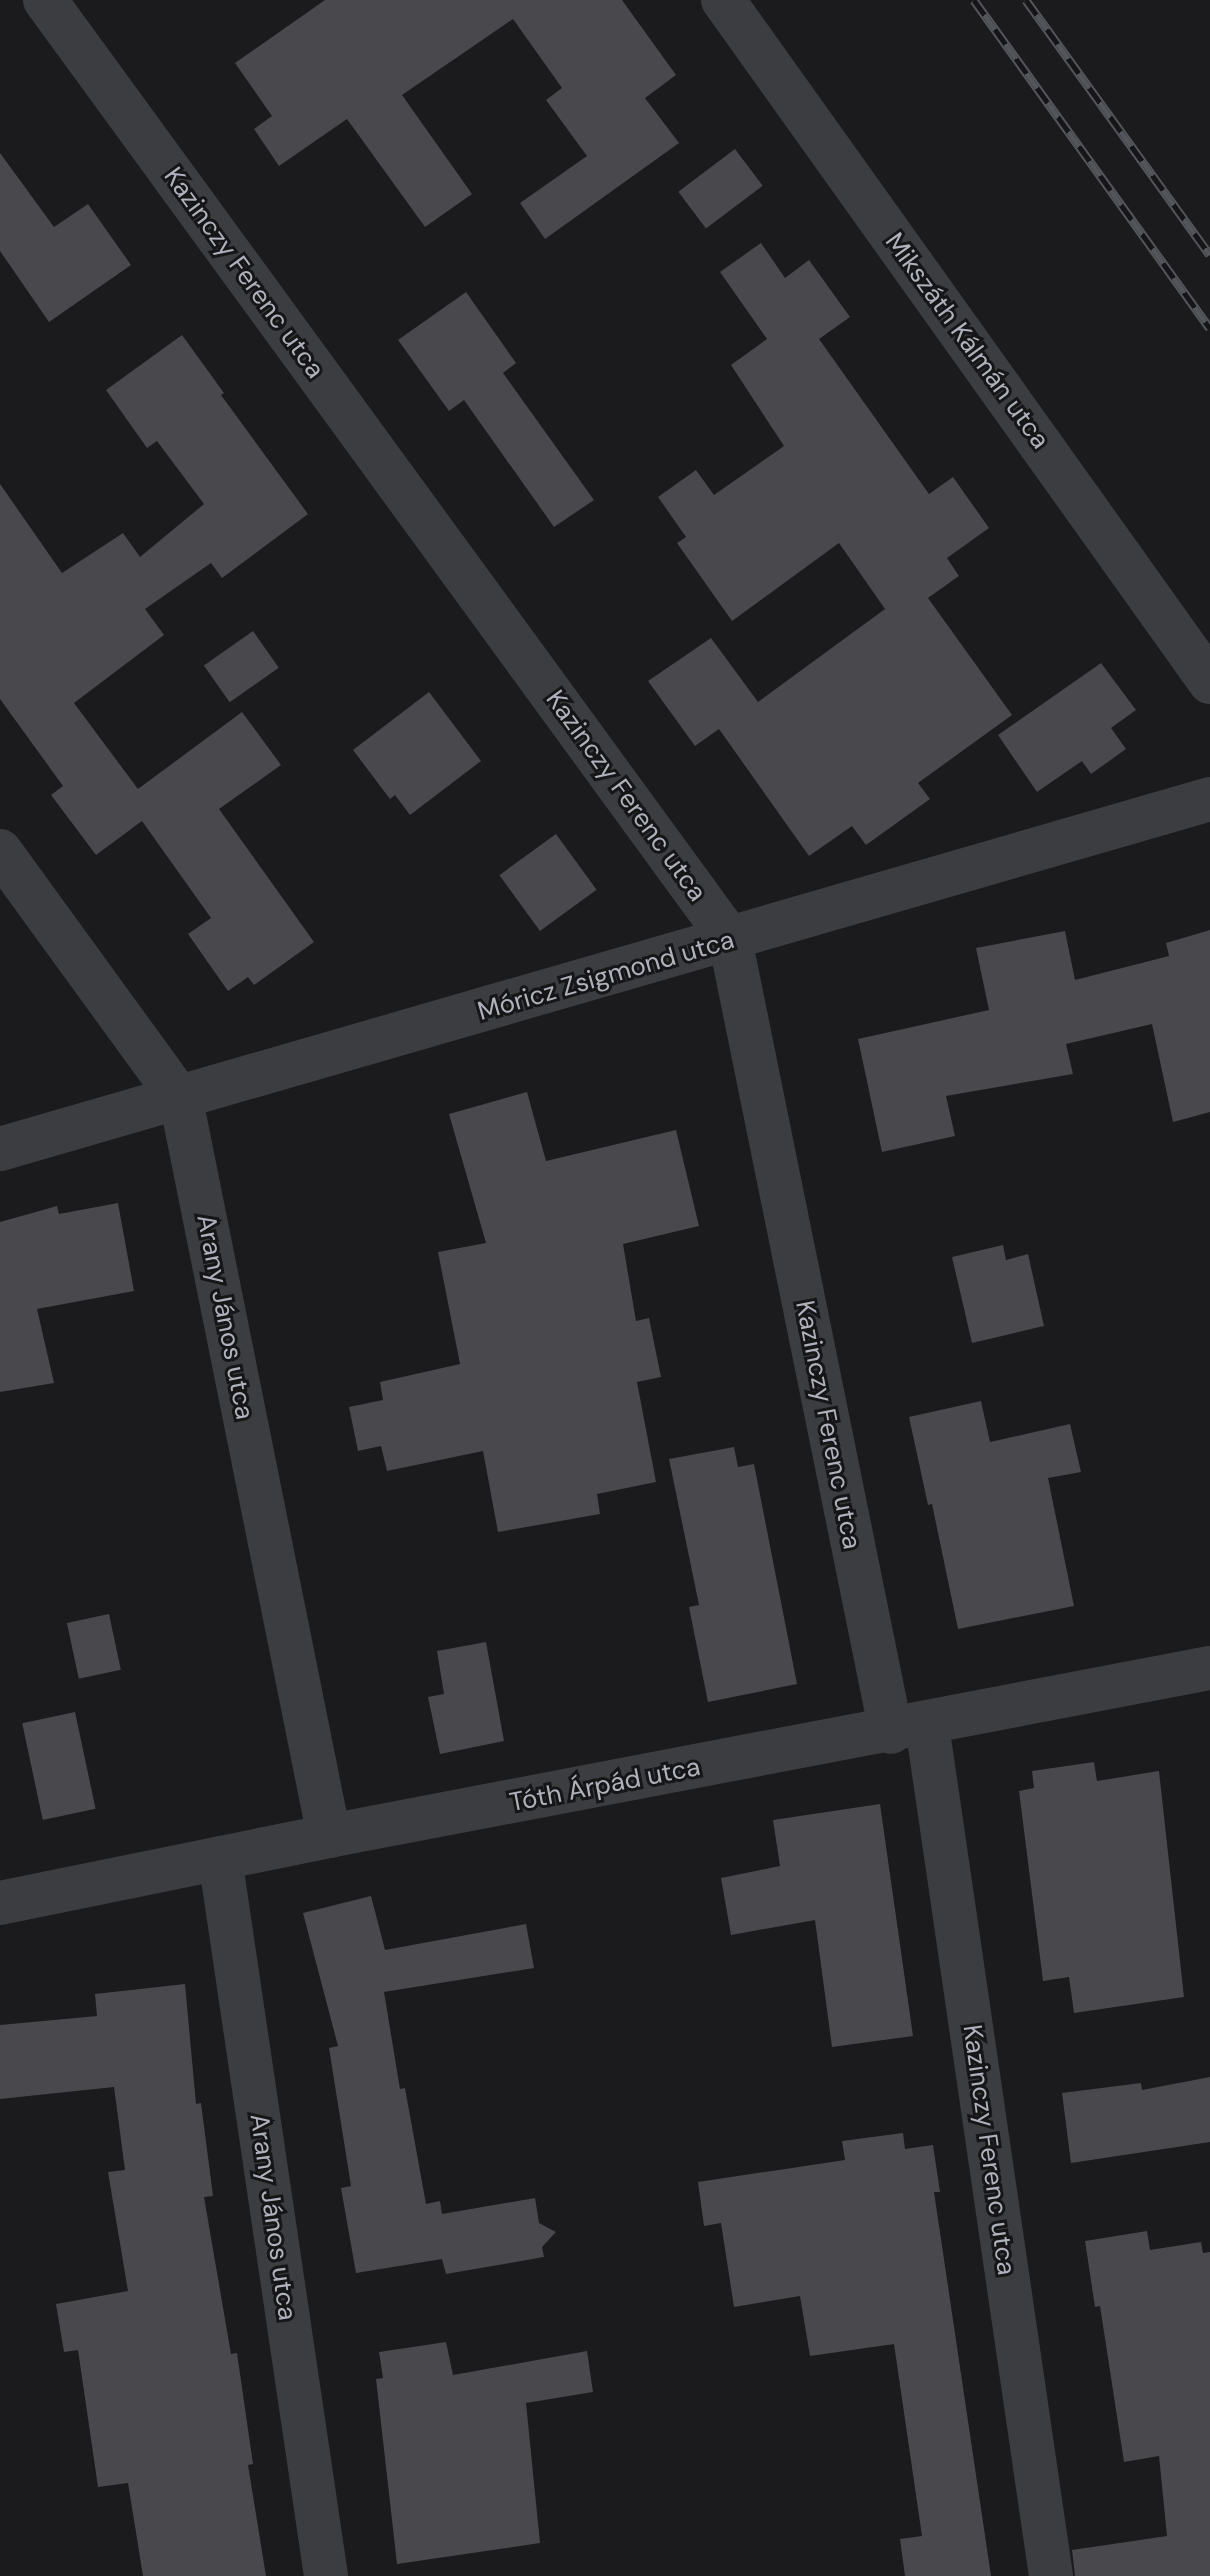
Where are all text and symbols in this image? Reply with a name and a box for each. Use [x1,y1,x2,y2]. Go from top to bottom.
street label: Kazinczy Ferenc utca [157,162,331,384]
street label: Mikszáth Kálmán utca [878,227,1056,455]
street label: Kazinczy Ferenc utca [539,685,713,907]
street label: Móricz Zsigmond utca [474,924,738,1028]
street label: Arany János utca [190,1212,260,1422]
street label: Kazinczy Ferenc utca [789,1298,867,1552]
street label: Tóth Árpád utca [507,1751,703,1819]
street label: Kazinczy Ferenc utca [956,2023,1022,2277]
street label: Arany János utca [243,2112,303,2322]

